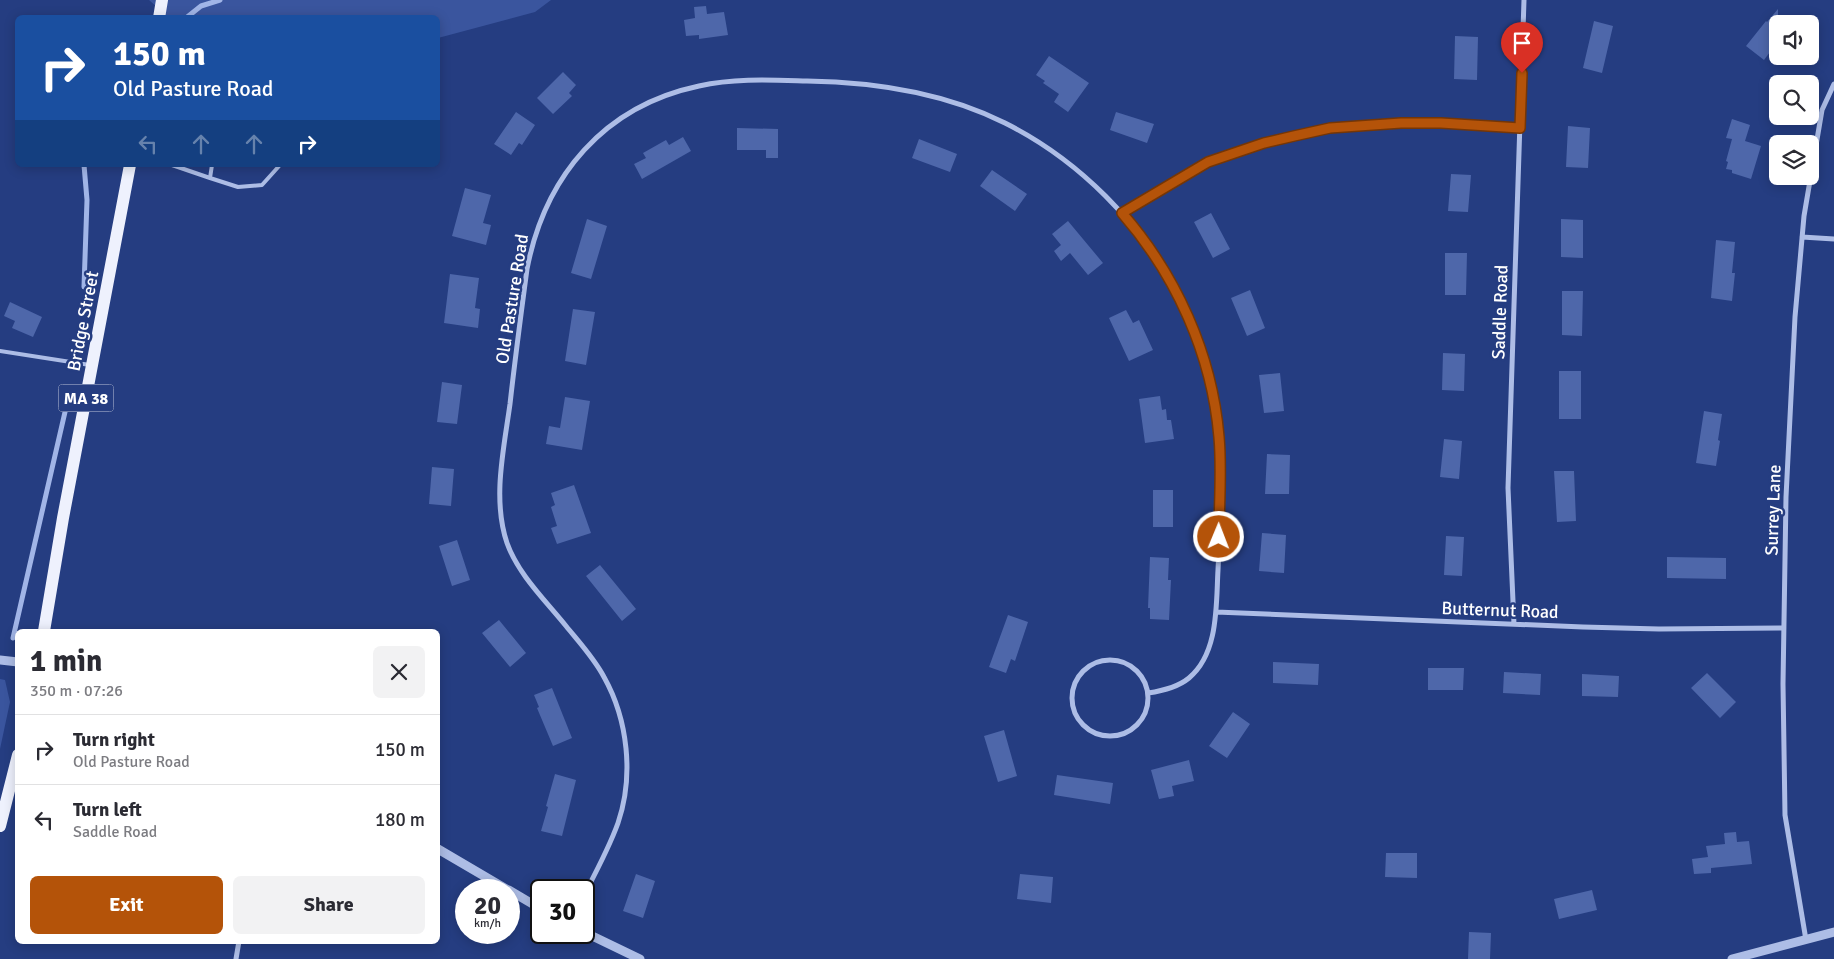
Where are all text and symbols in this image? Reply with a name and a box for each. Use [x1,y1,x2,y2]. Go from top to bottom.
map controls [1769,15,1819,185]
button: sound [1769,15,1819,65]
pin [1501,22,1543,73]
icon: arrive [1508,29,1536,57]
text: 150 m [113,32,206,75]
icon: right [30,35,95,100]
text: Old Pasture Road [113,75,273,102]
button: search [1769,75,1819,125]
icon: left [134,130,162,158]
icon: ahead [187,130,215,158]
icon: ahead [240,130,268,158]
icon: right [293,130,321,158]
button: layers [1769,135,1819,185]
street label: Old Pasture Road [491,232,533,366]
street label: Saddle Road [1487,264,1513,360]
street label: Bridge Street [63,269,103,373]
road number: MA 38 [58,384,114,412]
street label: Surrey Lane [1760,464,1786,556]
position arrow [1192,510,1244,562]
street label: Butternut Road [1441,597,1559,623]
text: 1 min [30,643,102,680]
button: close [373,646,425,698]
text: 350 m · 07:26 [30,681,123,701]
text: Turn right [73,728,155,752]
icon: right [30,736,58,764]
text: 150 m [375,738,425,762]
text: Old Pasture Road [73,752,190,772]
text: Turn left [73,798,142,822]
icon: left [30,806,58,834]
text: 180 m [375,808,425,832]
text: Saddle Road [73,822,157,842]
button: Exit [30,876,223,934]
button: Share [233,876,425,934]
speed limit sign: 30 [530,879,595,944]
text: 20 [474,890,501,921]
text: km/h [474,916,501,931]

